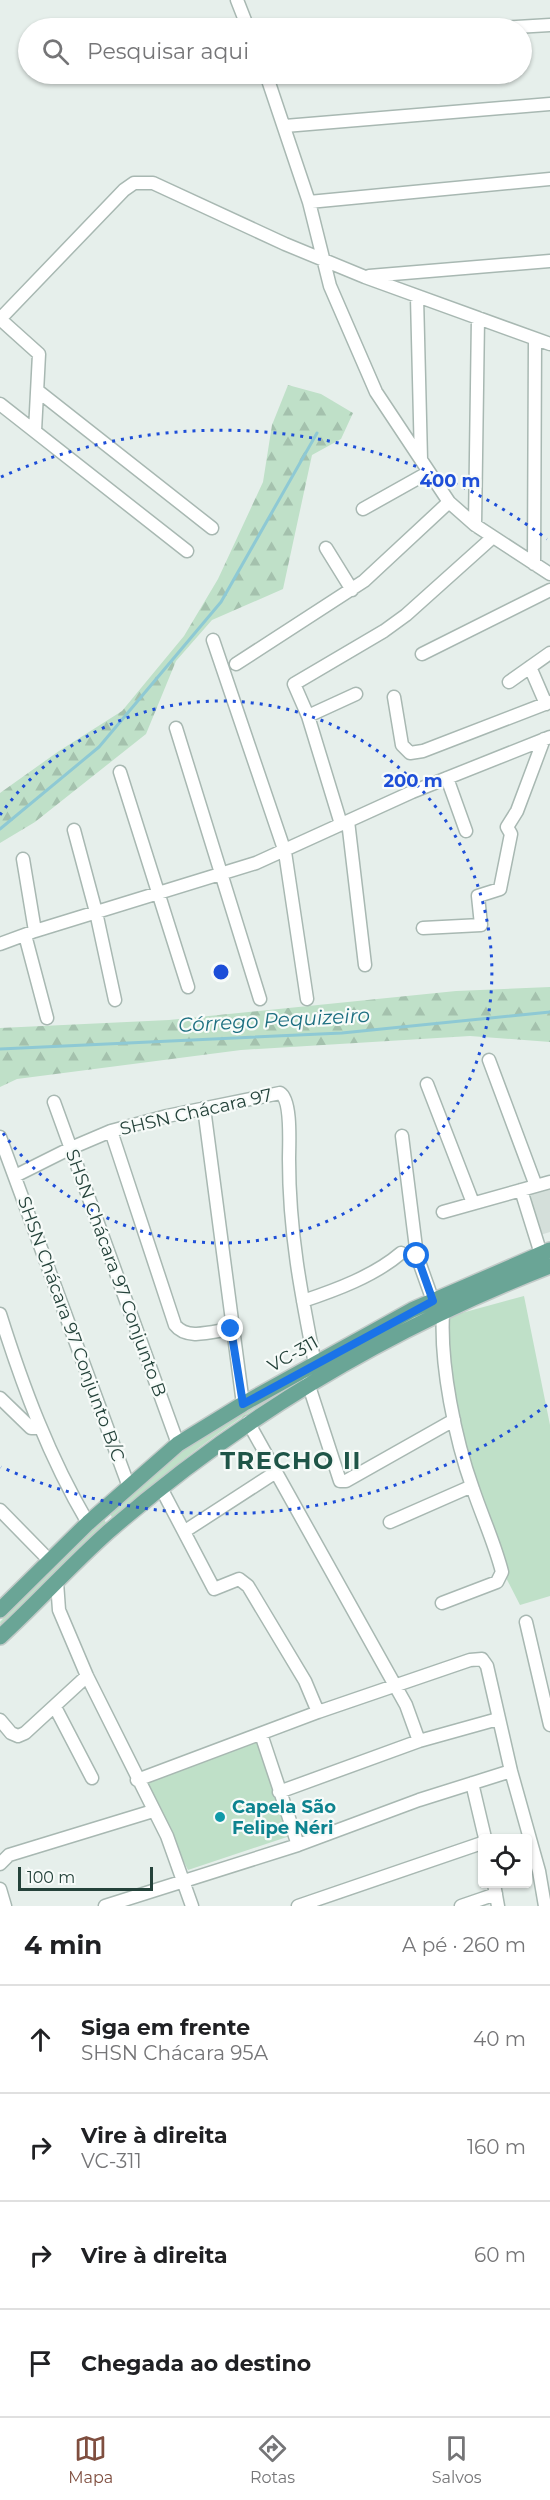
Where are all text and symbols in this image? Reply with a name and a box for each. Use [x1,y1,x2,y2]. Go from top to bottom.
search box [18,18,532,84]
icon: search [39,35,72,68]
text: Pesquisar aqui [87,38,249,65]
text: 400 m [420,470,480,492]
text: 200 m [383,770,443,792]
centre of rings [211,962,231,982]
water label: Córrego Pequizeiro [177,1003,371,1037]
street label: SHSN Chácara 97 [118,1084,274,1140]
street label: SHSN Chácara 97 Conjunto B [61,1146,171,1400]
street label: SHSN Chácara 97 Conjunto B/C [13,1194,129,1465]
route start [403,1242,429,1268]
route end [217,1315,243,1341]
street label: VC-311 [264,1331,322,1377]
district label: TRECHO II [220,1446,362,1475]
place label: Capela São Felipe Néri [232,1796,336,1839]
marker: Capela São Felipe Néri [213,1810,227,1824]
map controls [478,1834,532,1888]
button: locate [478,1834,532,1888]
scale bar [18,1864,153,1892]
text: 100 m [27,1868,75,1887]
text: 4 min [24,1929,102,1961]
text: A pé · 260 m [402,1933,526,1957]
text: Siga em frente [81,2014,250,2041]
icon: ahead [24,2023,57,2056]
text: 40 m [473,2027,526,2051]
text: SHSN Chácara 95A [81,2041,268,2065]
text: Vire à direita [81,2122,228,2149]
icon: right [24,2131,57,2164]
text: 160 m [467,2135,526,2159]
text: VC-311 [81,2149,142,2173]
icon: right [24,2239,57,2272]
text: Vire à direita [81,2242,228,2269]
text: 60 m [474,2243,526,2267]
icon: arrive [24,2347,57,2380]
text: Chegada ao destino [81,2350,311,2377]
tab: Mapa [68,2432,113,2487]
tab: Rotas [250,2432,295,2487]
tab: Salvos [432,2432,482,2487]

